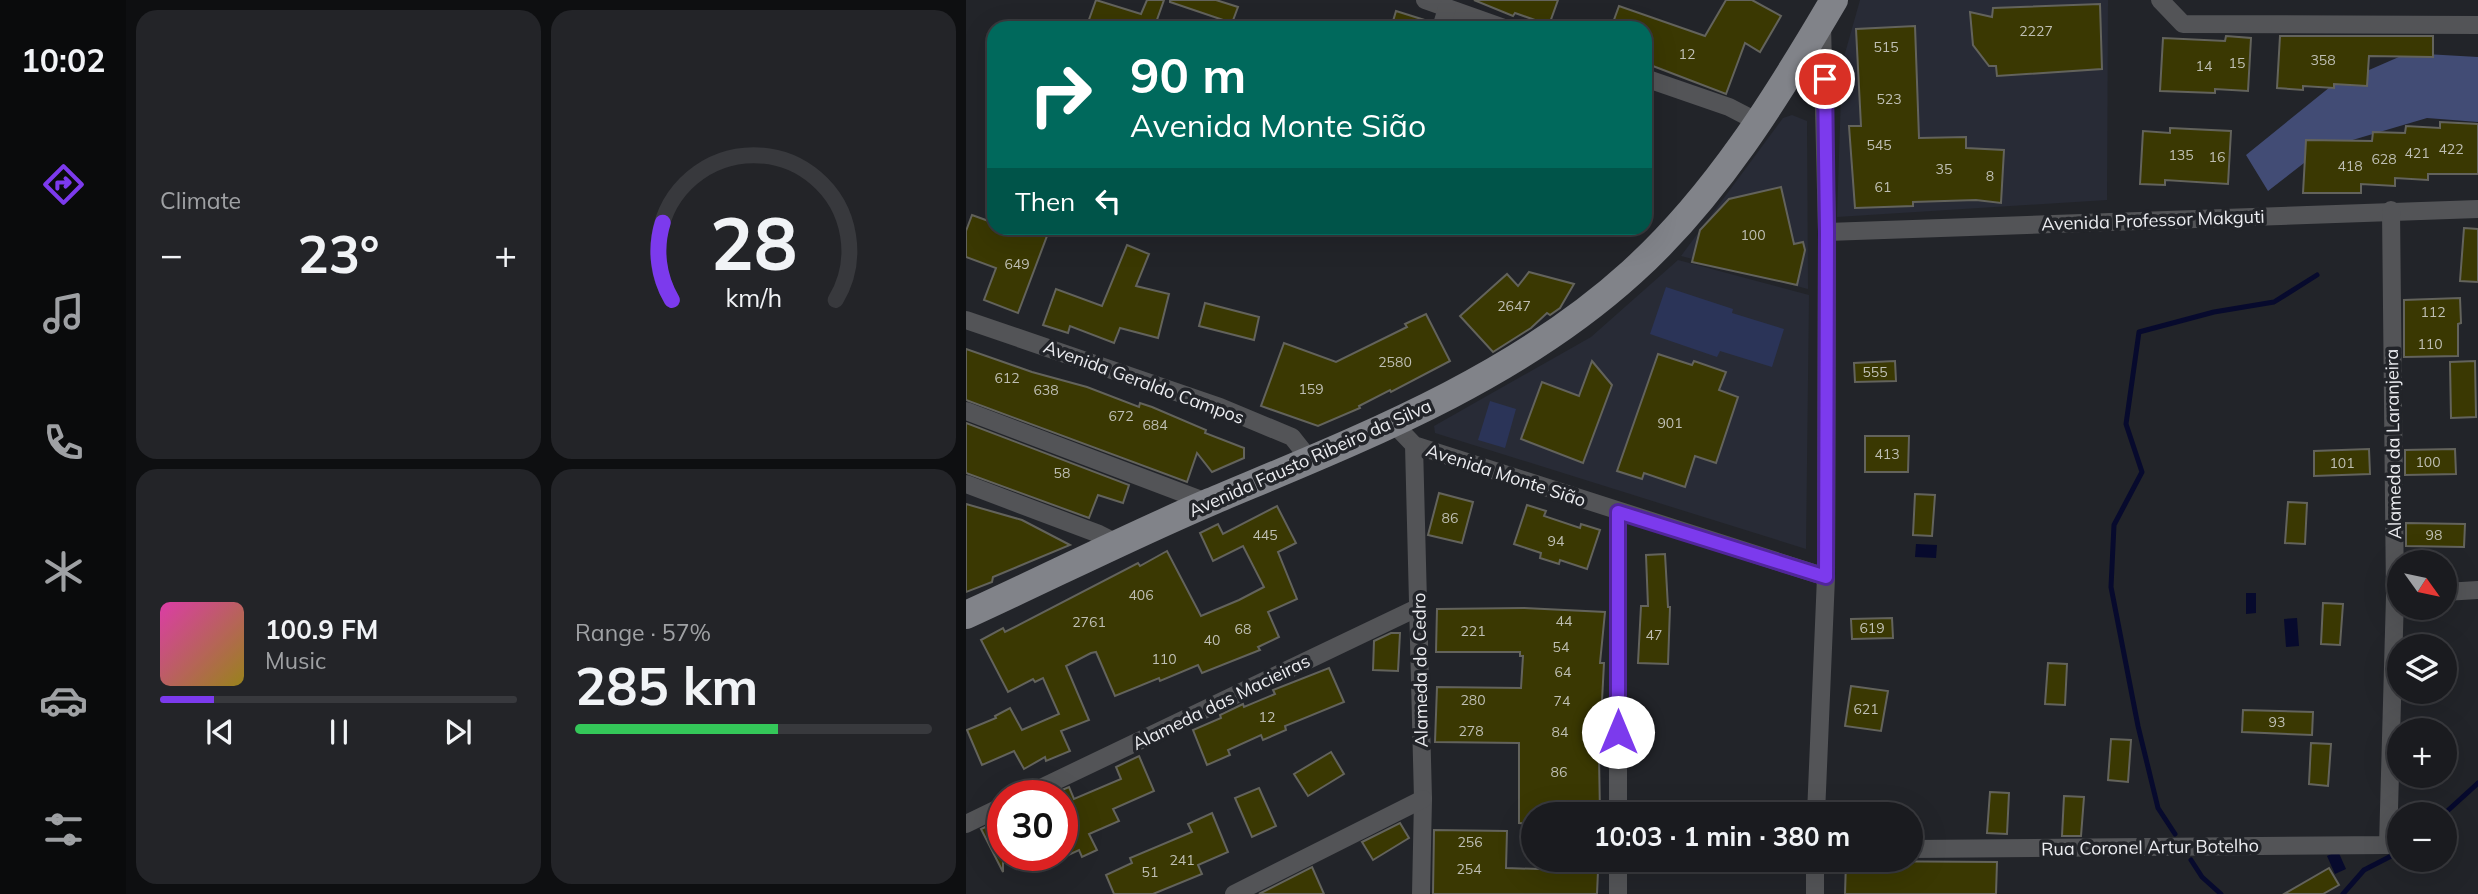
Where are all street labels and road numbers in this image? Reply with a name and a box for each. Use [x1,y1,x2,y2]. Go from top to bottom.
street label: Avenida Professor Makguti [2041,205,2265,235]
street label: Avenida Geraldo Campos [1040,335,1248,429]
street label: Alameda da Laranjeira [2380,349,2406,539]
street label: Avenida Fausto Ribeiro da Silva [1185,394,1435,522]
street label: Avenida Monte Sião [1423,438,1589,512]
street label: Alameda do Cedro [1407,592,1433,748]
street label: Alameda das Macieiras [1128,649,1314,755]
street label: Rua Coronel Artur Botelho [2041,834,2259,860]

